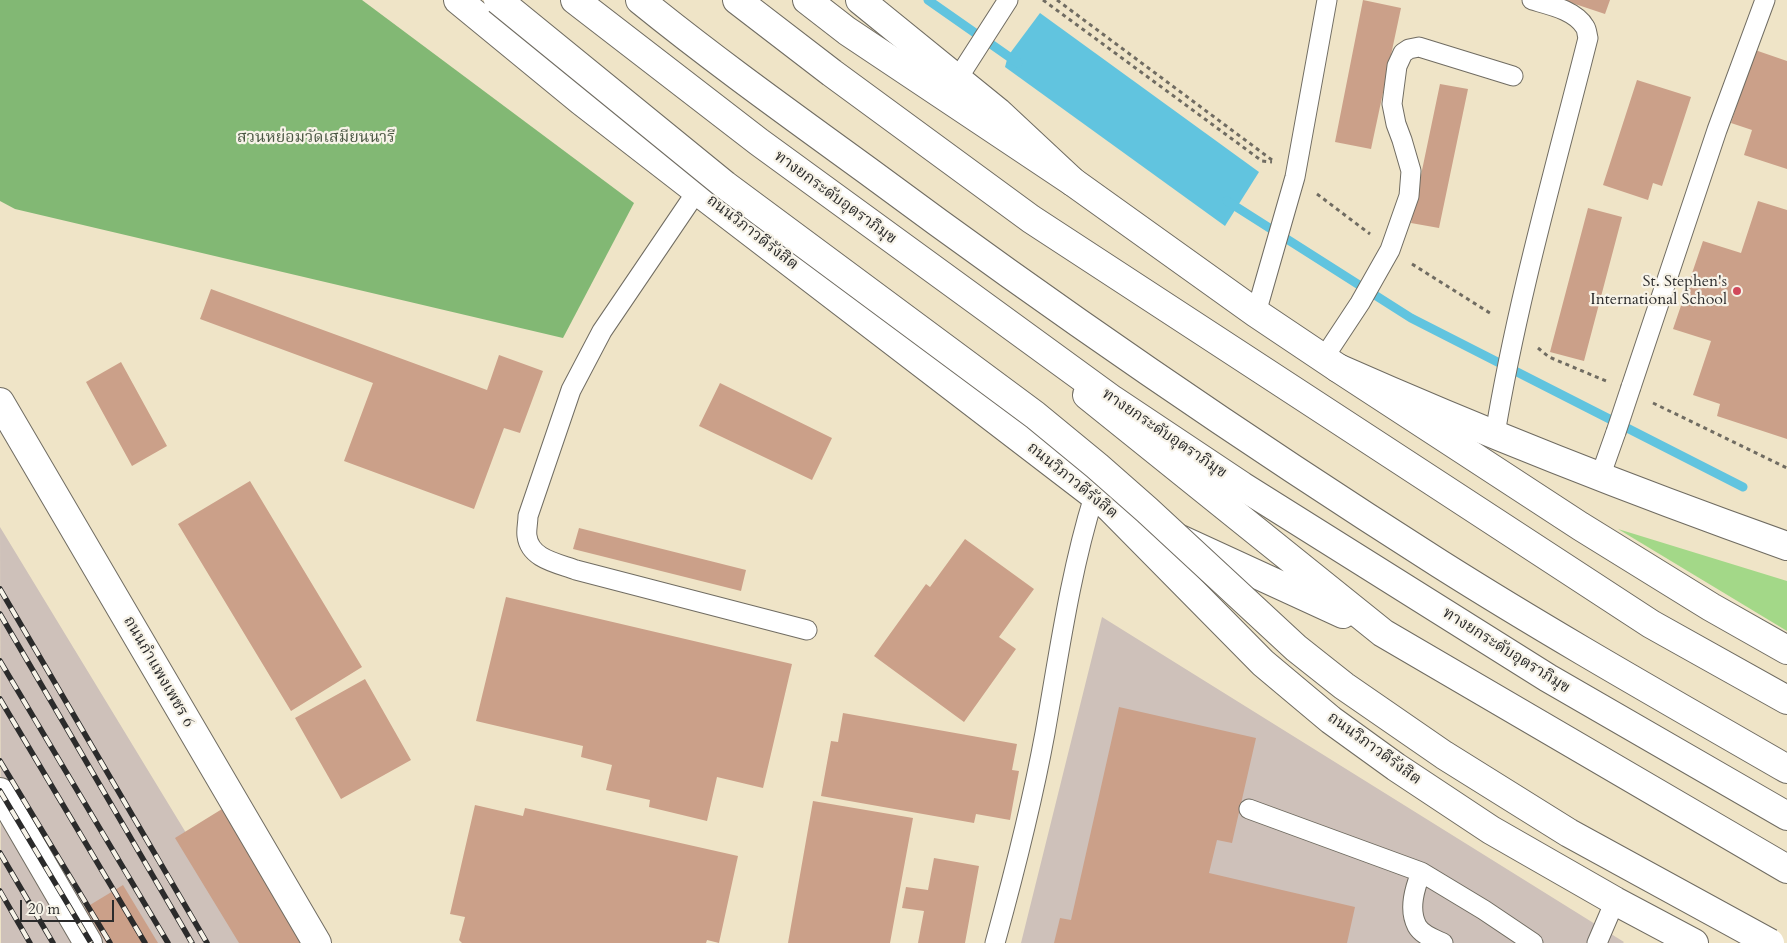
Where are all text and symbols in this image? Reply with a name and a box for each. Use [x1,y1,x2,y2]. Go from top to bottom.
park label: สวนหย่อมวัดเสมียนนารี [237,128,395,148]
street label: ทางยกระดับอุตราภิมุข [770,147,900,249]
street label: ถนนวิภาวดีรังสิต [702,191,802,275]
place label: St. Stephen's International School [1590,272,1727,310]
marker: St. Stephen's International School [1731,285,1743,297]
street label: ทางยกระดับอุตราภิมุข [1098,385,1230,483]
street label: ถนนวิภาวดีรังสิต [1023,439,1121,523]
street label: ทางยกระดับอุตราภิมุข [1439,604,1573,698]
street label: ถนนกำแพงเพชร 6 [118,613,198,731]
street label: ถนนวิภาวดีรังสิต [1323,709,1425,789]
scale bar [22,890,116,922]
text: 20 m [28,899,60,919]

